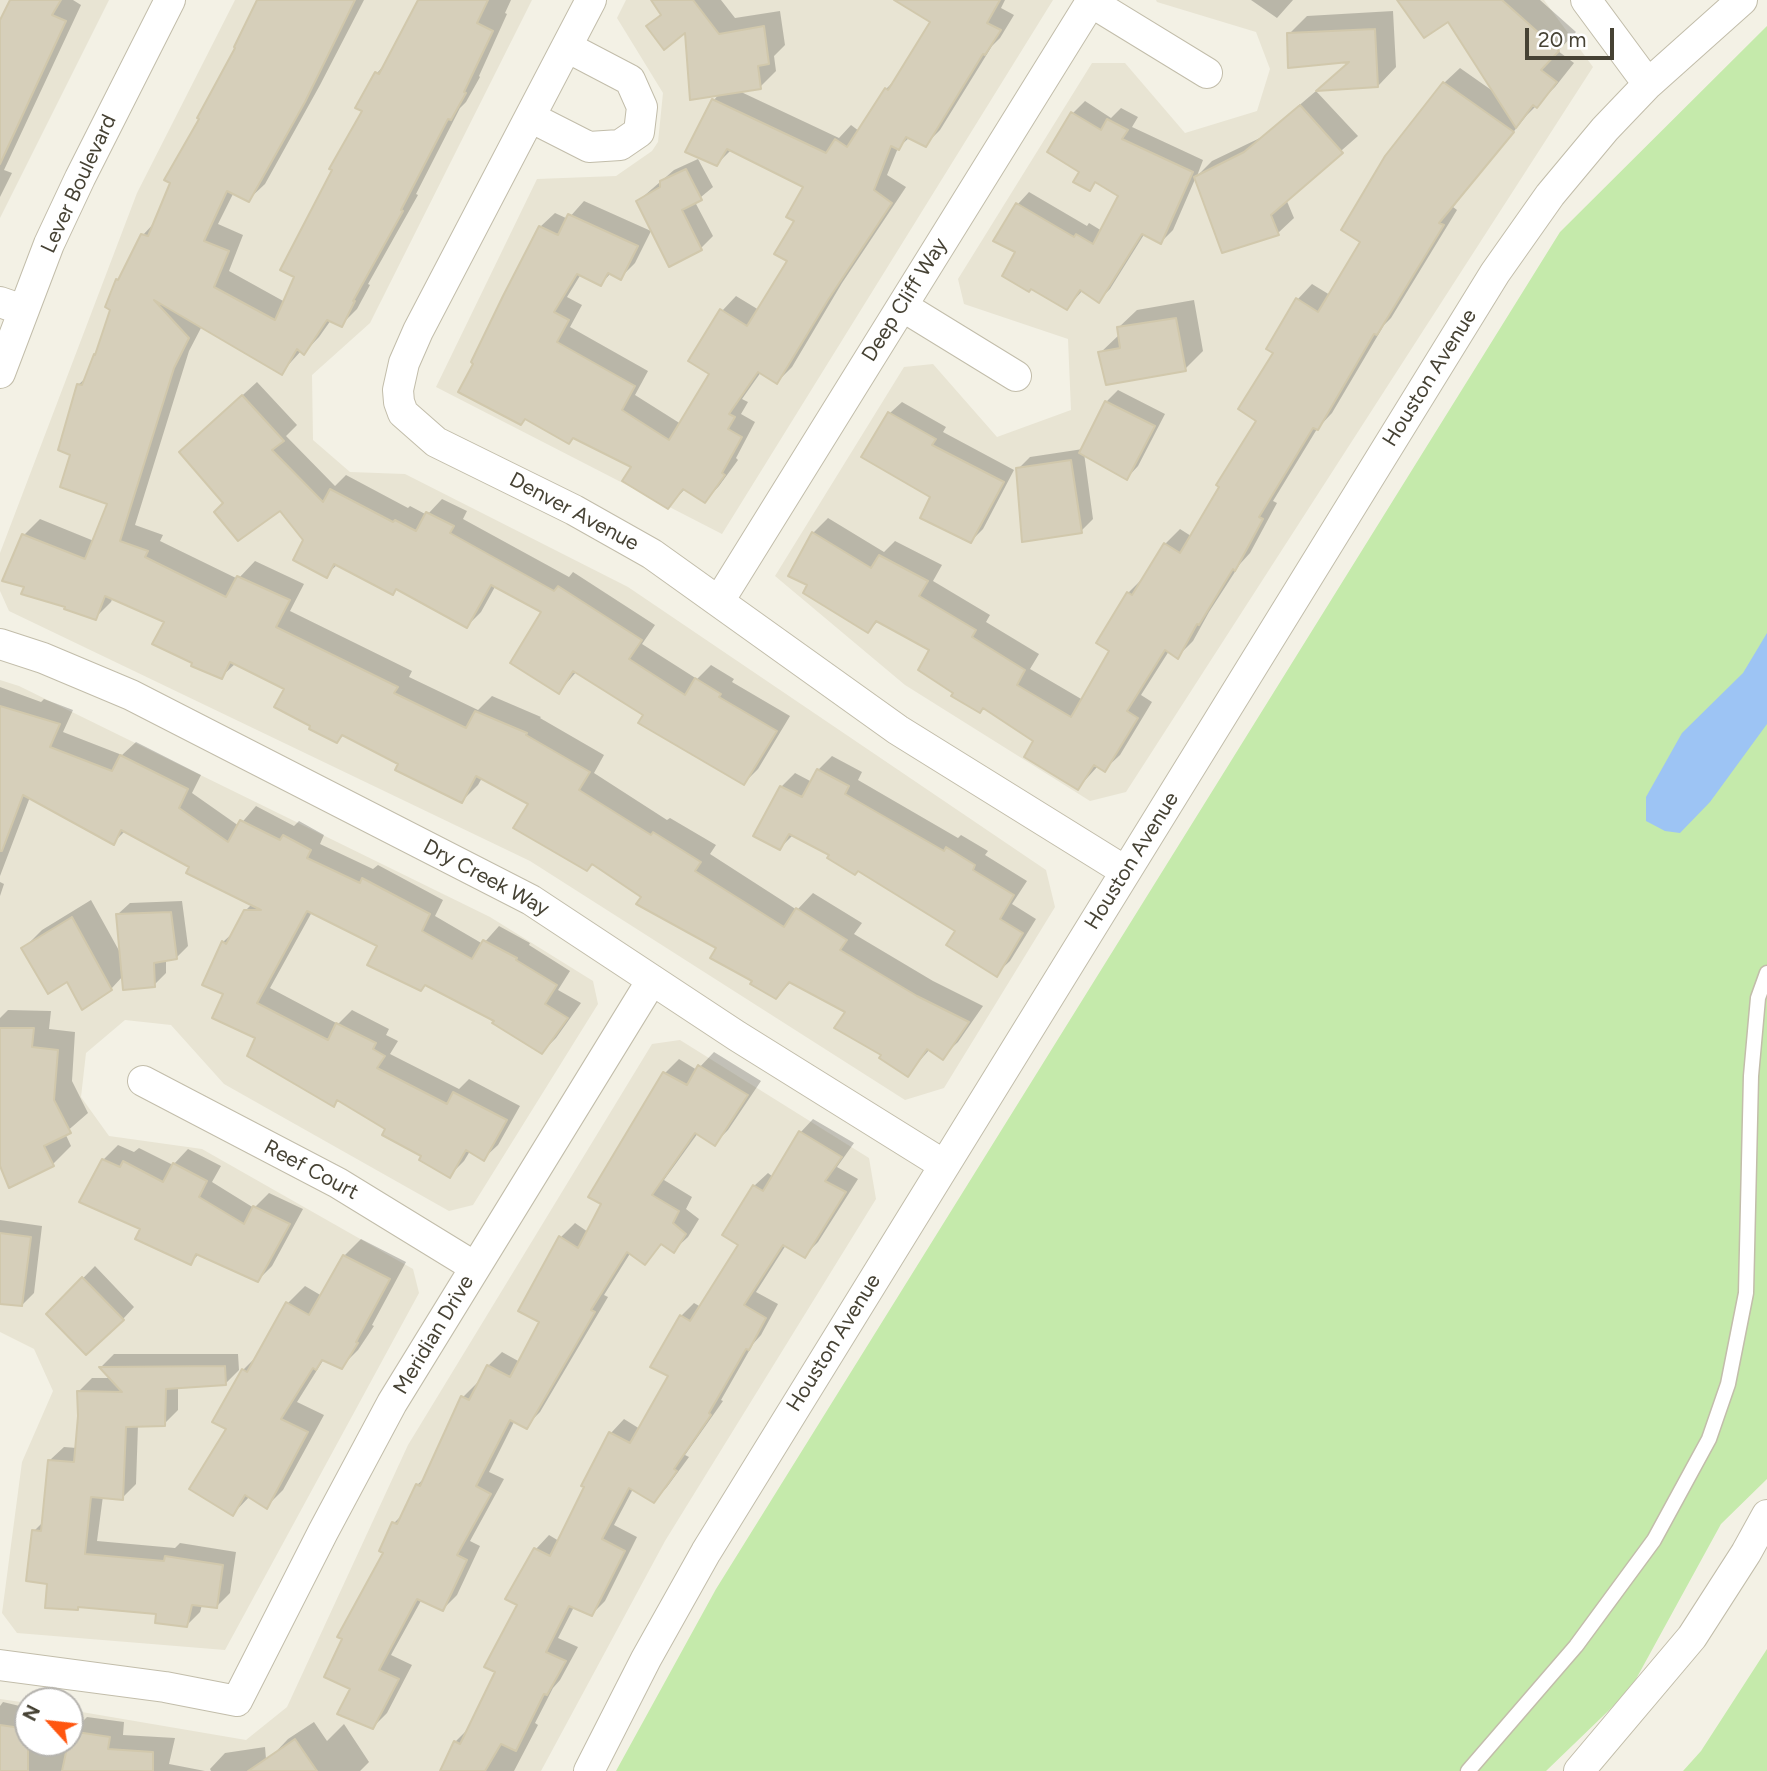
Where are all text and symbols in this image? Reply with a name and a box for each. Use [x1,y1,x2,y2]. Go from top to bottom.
scale bar [1529,14,1618,58]
text: 20 m [1538,27,1586,52]
street label: Lever Boulevard [36,111,122,257]
street label: Deep Cliff Way [857,233,953,367]
street label: Houston Avenue [1378,305,1482,451]
street label: Denver Avenue [505,467,643,557]
street label: Houston Avenue [1080,788,1184,934]
street label: Dry Creek Way [419,834,553,922]
street label: Reef Court [260,1135,362,1205]
street label: Houston Avenue [782,1270,886,1416]
street label: Meridian Drive [389,1271,479,1399]
north arrow [14,1687,84,1757]
text: N [18,1701,45,1725]

